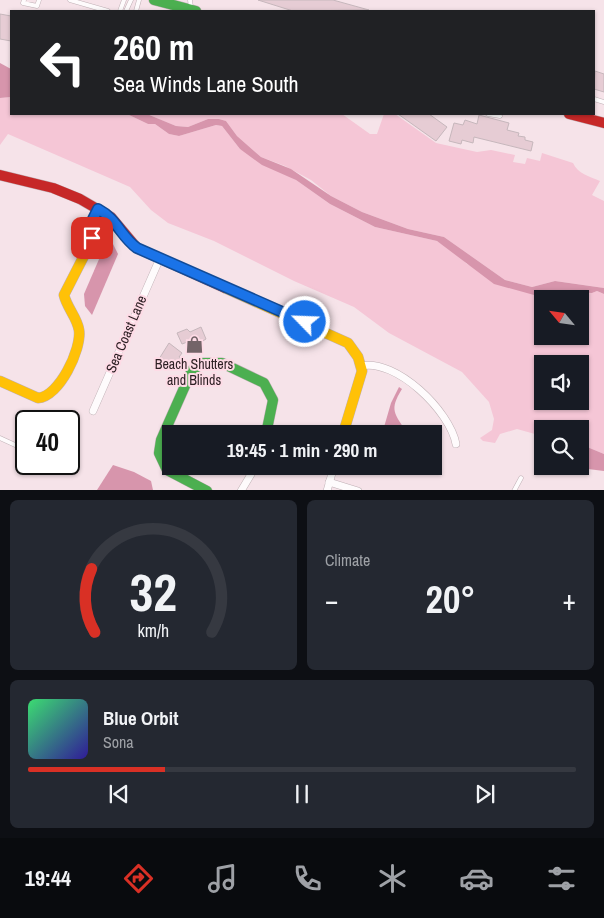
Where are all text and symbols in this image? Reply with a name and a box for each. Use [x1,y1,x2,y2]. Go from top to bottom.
text: 260 m [113,24,194,71]
icon: left [30,30,95,95]
text: Sea Winds Lane South [113,69,299,99]
pin [71,217,113,259]
icon: arrive [78,224,106,252]
north arrow [534,290,589,345]
map controls [534,290,589,475]
street label: Sea Coast Lane [102,293,150,375]
position arrow [278,295,330,347]
shop icon: Beach Shutters and Blinds [184,334,204,354]
place label: Beach Shutters and Blinds [155,355,234,389]
button: sound [534,355,589,410]
speed limit sign: 40 [15,410,80,475]
button: search [534,420,589,475]
text: 19:45 · 1 min · 290 m [227,437,377,463]
text: Climate [325,549,370,571]
text: 32 [130,557,177,627]
text: 20° [426,574,475,625]
text: − [325,581,338,619]
text: + [563,581,576,619]
text: km/h [138,619,169,643]
text: Blue Orbit [103,705,178,731]
text: Sona [103,731,134,753]
icon: previous [105,780,133,808]
icon: pause [288,780,316,808]
icon: next [471,780,499,808]
icon: directions [121,861,156,896]
icon: music [205,861,240,896]
icon: phone [290,861,325,896]
icon: climate [375,861,410,896]
icon: car [459,861,494,896]
icon: filters [544,861,579,896]
text: 19:44 [25,863,71,893]

